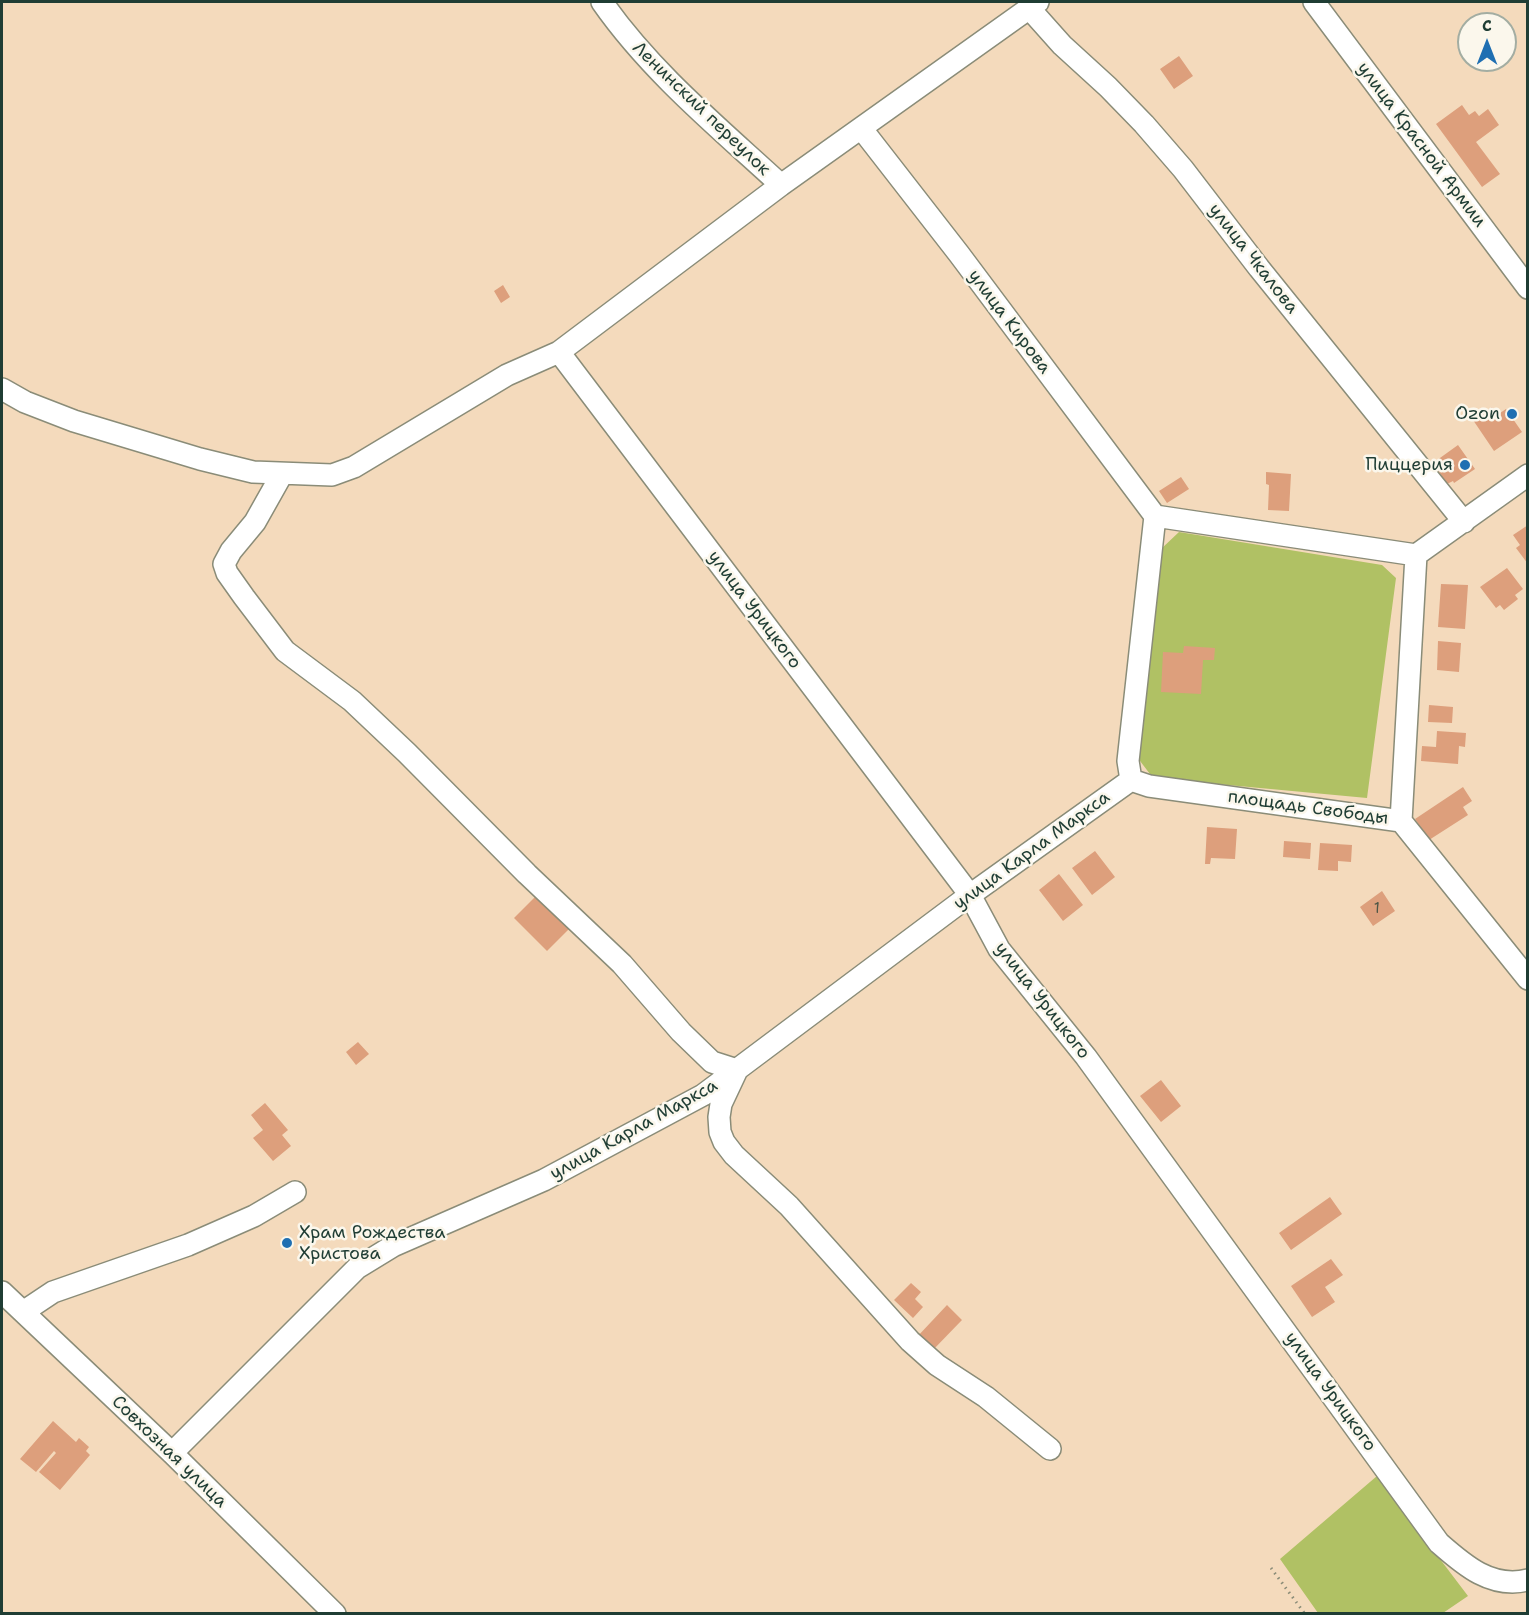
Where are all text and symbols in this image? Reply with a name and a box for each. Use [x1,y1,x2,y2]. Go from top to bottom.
north arrow [1457,12,1517,72]
text: С [1482,15,1492,36]
street label: Ленинский переулок [627,37,775,181]
street label: улица Красной Армии [1352,58,1490,232]
street label: улица Чкалова [1203,200,1303,318]
street label: улица Кирова [963,266,1055,378]
place label: Ozon [1455,403,1500,425]
marker: Ozon [1505,407,1519,421]
place label: Пиццерия [1365,454,1453,476]
marker: Пиццерия [1458,458,1472,472]
street label: улица Урицкого [703,547,805,673]
street label: площадь Свободы [1226,786,1390,830]
street label: улица Карла Маркса [950,787,1114,915]
house number: 1 [1374,900,1380,918]
street label: улица Урицкого [990,938,1094,1064]
street label: улица Карла Маркса [546,1075,722,1185]
place label: Храм Рождества Христова [299,1222,446,1264]
marker: Храм Рождества Христова [280,1236,294,1250]
street label: улица Урицкого [1279,1328,1381,1456]
street label: Совхозная улица [107,1391,231,1513]

